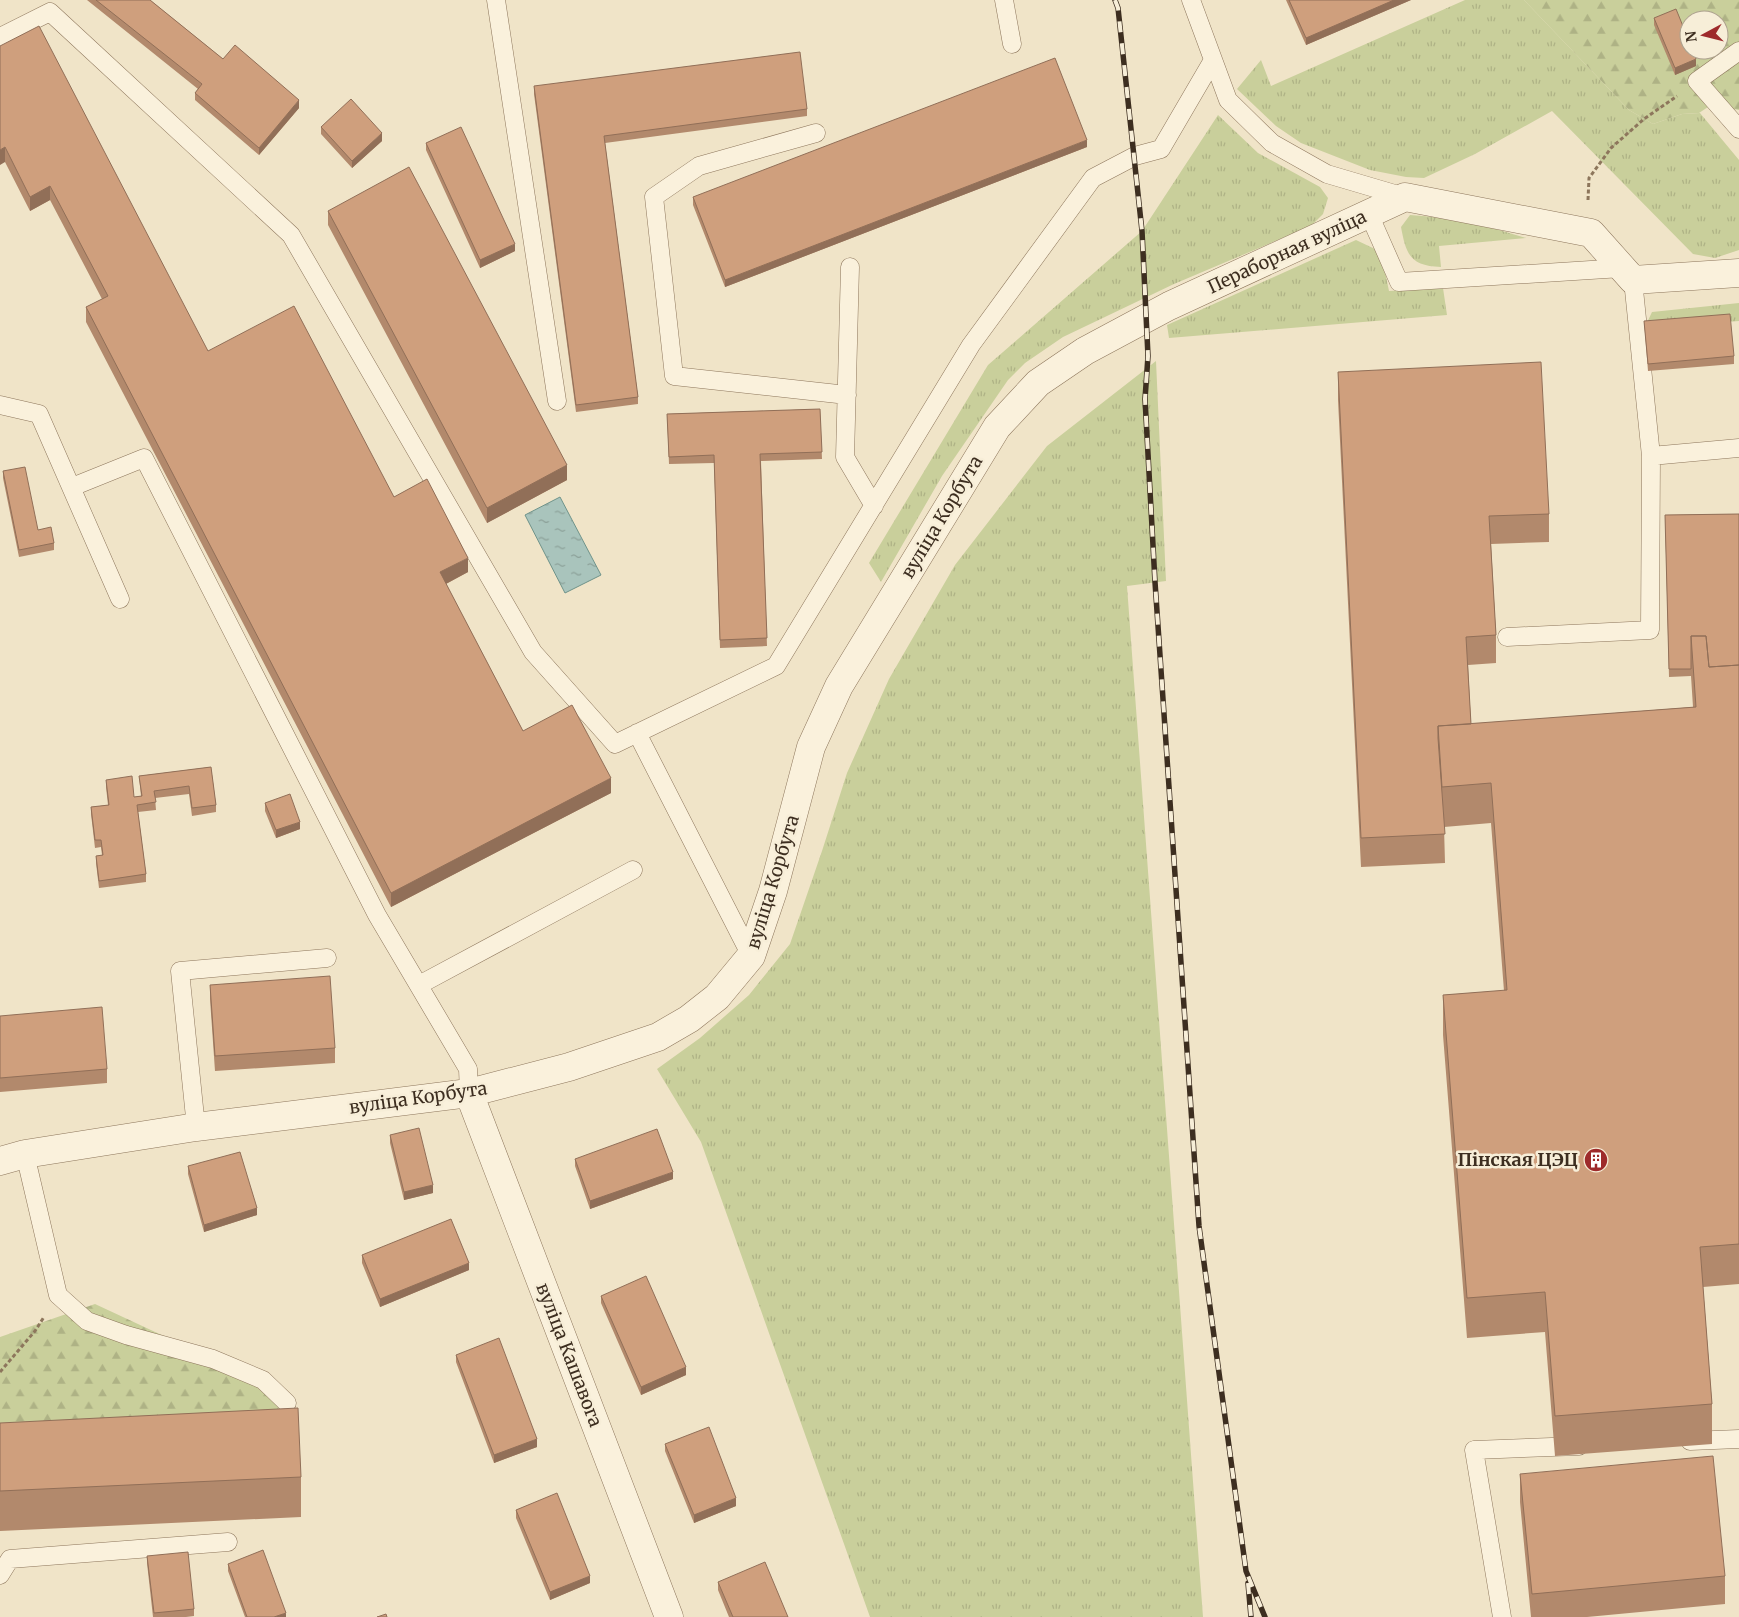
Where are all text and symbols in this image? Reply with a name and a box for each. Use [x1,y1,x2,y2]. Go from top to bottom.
north arrow [1679,10,1729,60]
text: N [1681,30,1701,43]
street label: Пераборная вуліца [1204,204,1370,298]
street label: вуліца Корбута [896,451,987,582]
street label: вуліца Корбута [741,812,804,952]
street label: вуліца Корбута [347,1076,489,1119]
building icon: Пінская ЦЭЦ [1583,1147,1609,1173]
place label: Пінская ЦЭЦ [1457,1148,1578,1171]
street label: вуліца Кашавога [531,1280,608,1430]

